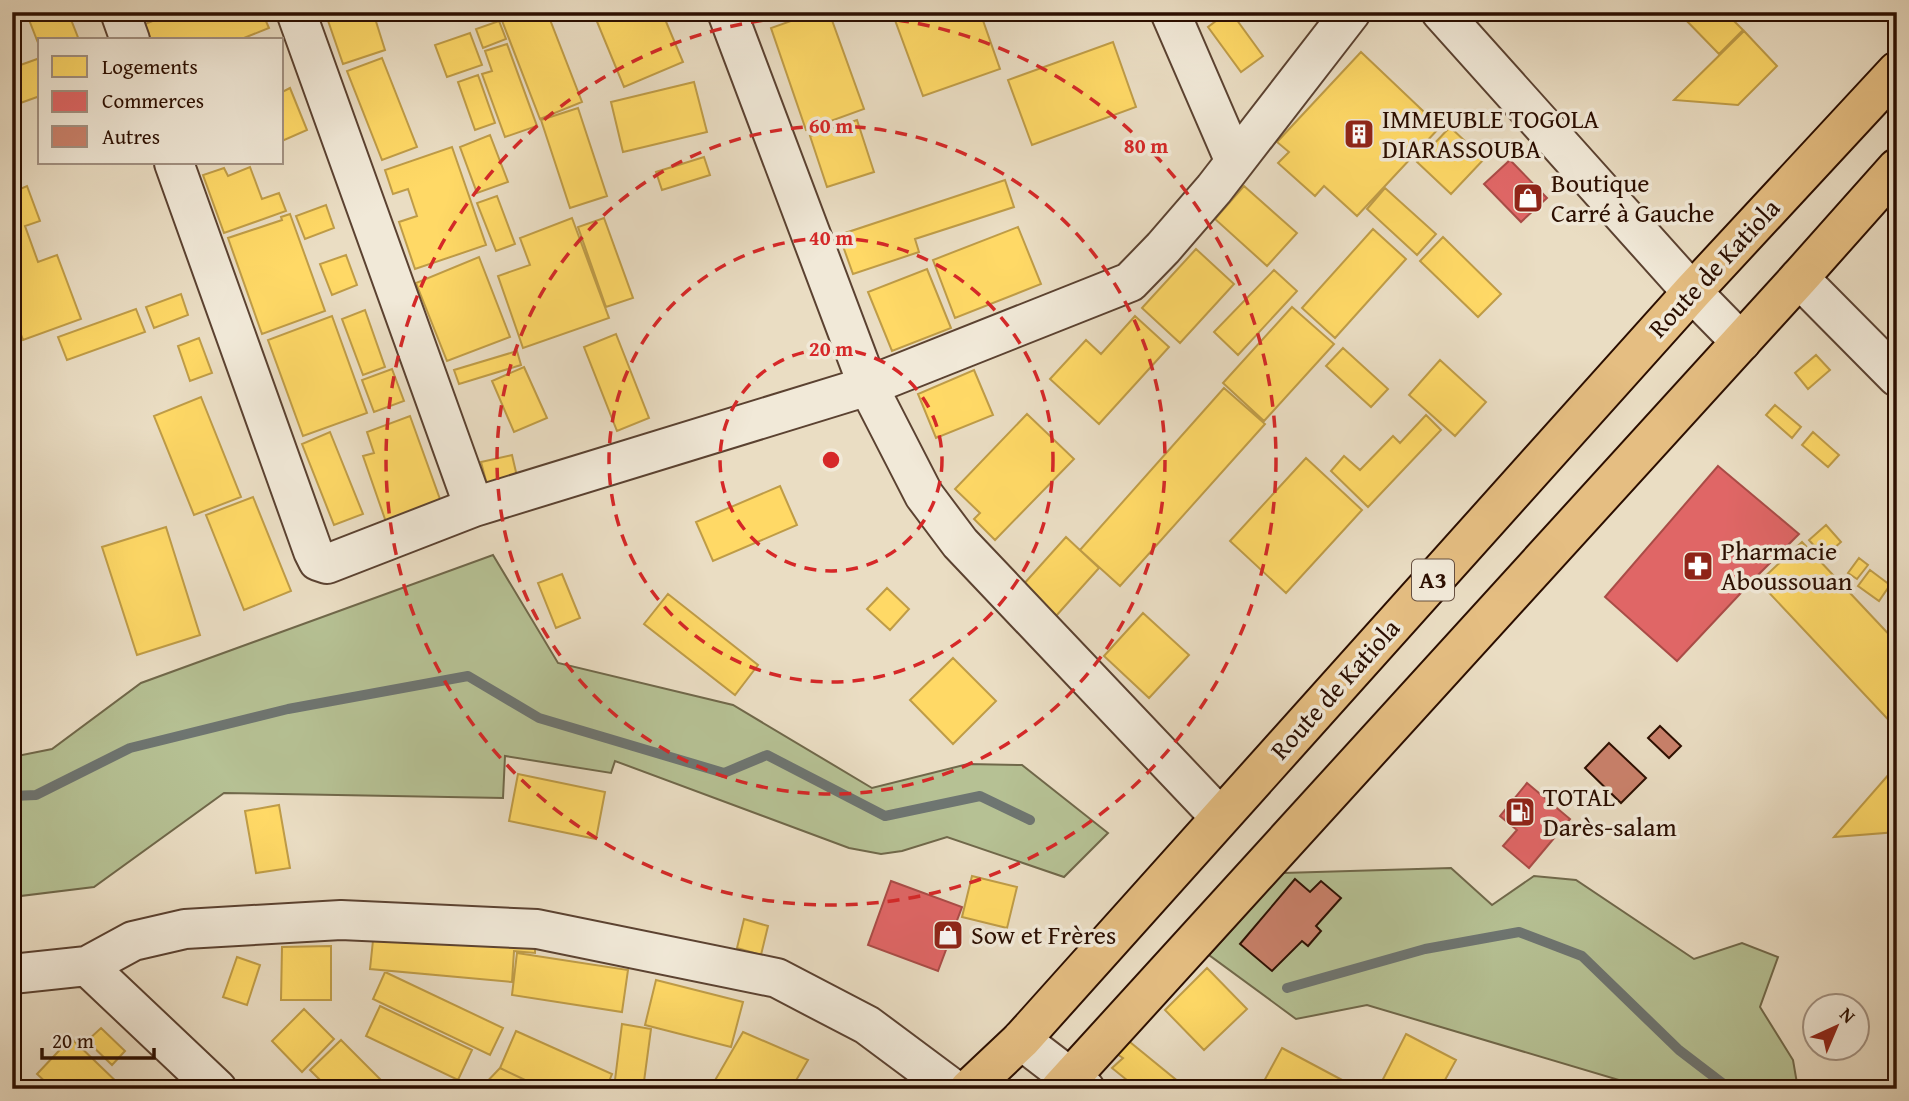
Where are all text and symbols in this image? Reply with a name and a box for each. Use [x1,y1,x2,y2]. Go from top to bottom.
legend [38,38,284,164]
text: Logements [102,51,198,82]
text: Commerces [102,85,204,116]
place label: IMMEUBLE TOGOLA DIARASSOUBA [1382,99,1599,168]
text: 60 m [809,110,853,141]
building icon: IMMEUBLE TOGOLA DIARASSOUBA [1342,117,1376,151]
text: Autres [102,121,160,152]
text: 80 m [1124,130,1168,161]
place label: Boutique Carré à Gauche [1551,163,1714,232]
shop icon: Boutique Carré à Gauche [1511,181,1545,215]
street label: Route de Katiola [1639,189,1789,346]
text: 40 m [809,222,853,253]
text: 20 m [809,333,853,364]
centre of rings [819,448,843,472]
place label: Pharmacie Aboussouan [1721,531,1853,600]
pharmacy icon: Pharmacie Aboussouan [1681,549,1715,583]
road number: A3 [1412,560,1454,600]
street label: Route de Katiola [1261,609,1409,768]
place label: TOTAL Darès-salam [1543,777,1677,846]
fuel station icon: TOTAL Darès-salam [1503,795,1537,829]
place label: Sow et Frères [971,915,1116,954]
shop icon: Sow et Frères [931,918,965,952]
north arrow [1800,992,1870,1062]
text: N [1834,1000,1862,1029]
scale bar [42,1017,154,1061]
text: 20 m [52,1025,94,1056]

